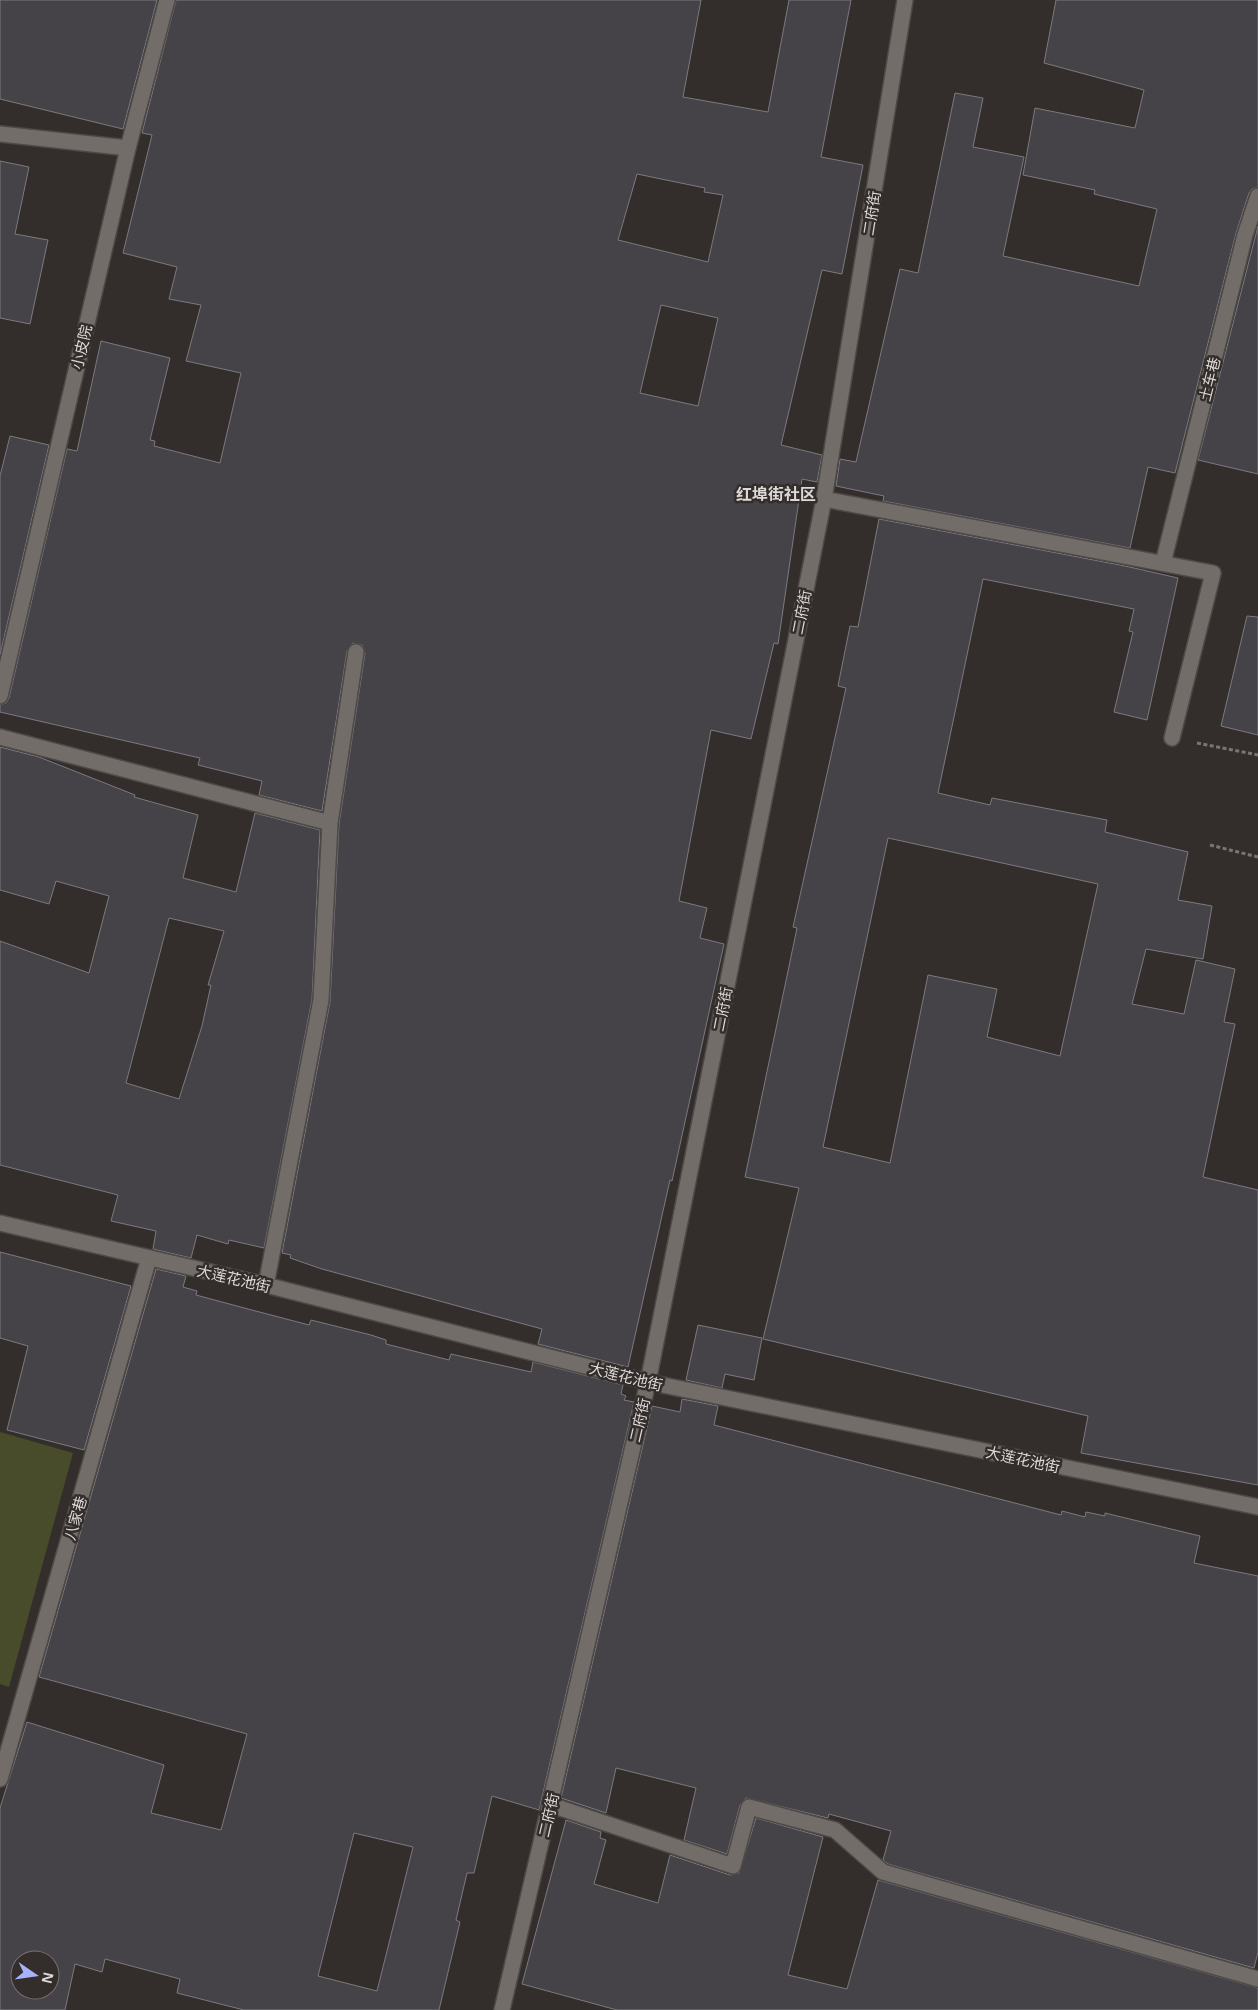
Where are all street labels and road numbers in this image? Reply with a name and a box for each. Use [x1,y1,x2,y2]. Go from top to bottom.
street label: 二府街 [858,189,884,237]
street label: 小皮院 [66,323,96,371]
street label: 土车巷 [1194,355,1224,403]
street label: 二府街 [787,588,815,636]
street label: 二府街 [708,985,736,1033]
street label: 大莲花池街 [195,1260,273,1296]
street label: 大莲花池街 [587,1357,665,1395]
street label: 二府街 [624,1396,654,1444]
street label: 大莲花池街 [984,1441,1062,1477]
street label: 八家巷 [59,1494,91,1542]
street label: 二府街 [533,1791,563,1839]

